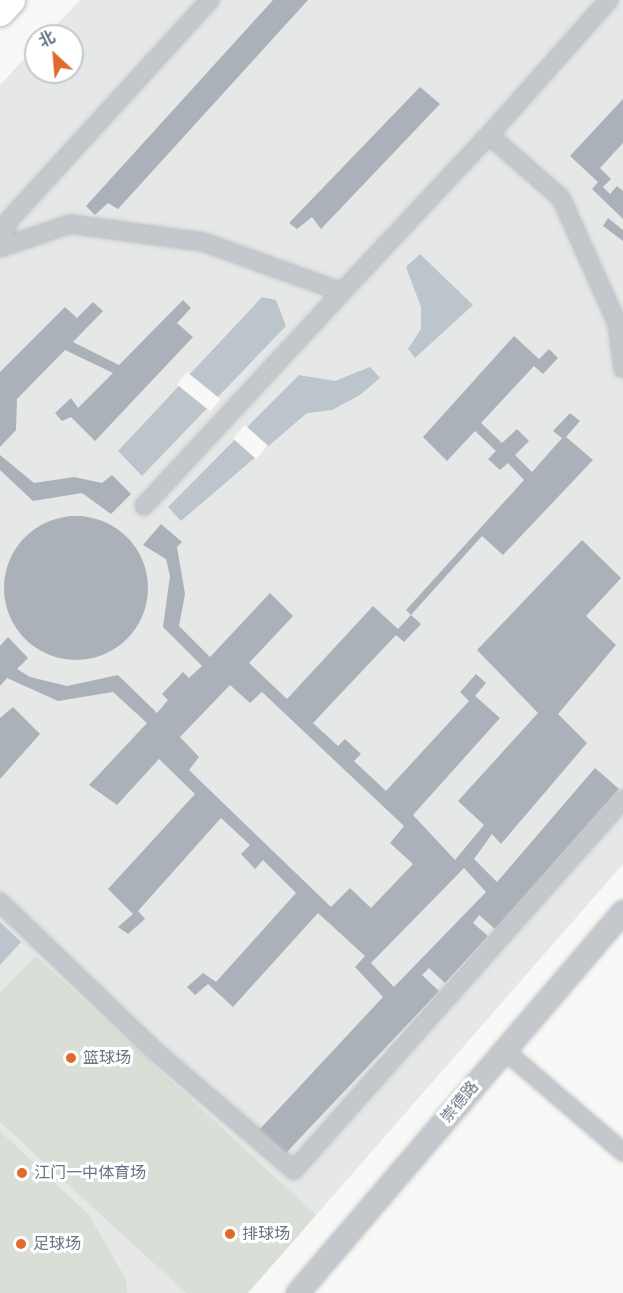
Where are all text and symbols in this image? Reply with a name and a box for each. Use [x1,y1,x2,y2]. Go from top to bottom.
north arrow [24,24,84,84]
text: 北 [35,27,58,51]
place label: 篮球场 [83,1048,131,1068]
marker: 篮球场 [64,1051,78,1065]
street label: 崇德路 [437,1077,483,1127]
place label: 江门一中体育场 [34,1163,146,1183]
marker: 江门一中体育场 [15,1166,29,1180]
place label: 排球场 [242,1224,290,1244]
marker: 排球场 [223,1227,237,1241]
place label: 足球场 [33,1234,81,1254]
marker: 足球场 [14,1237,28,1251]

